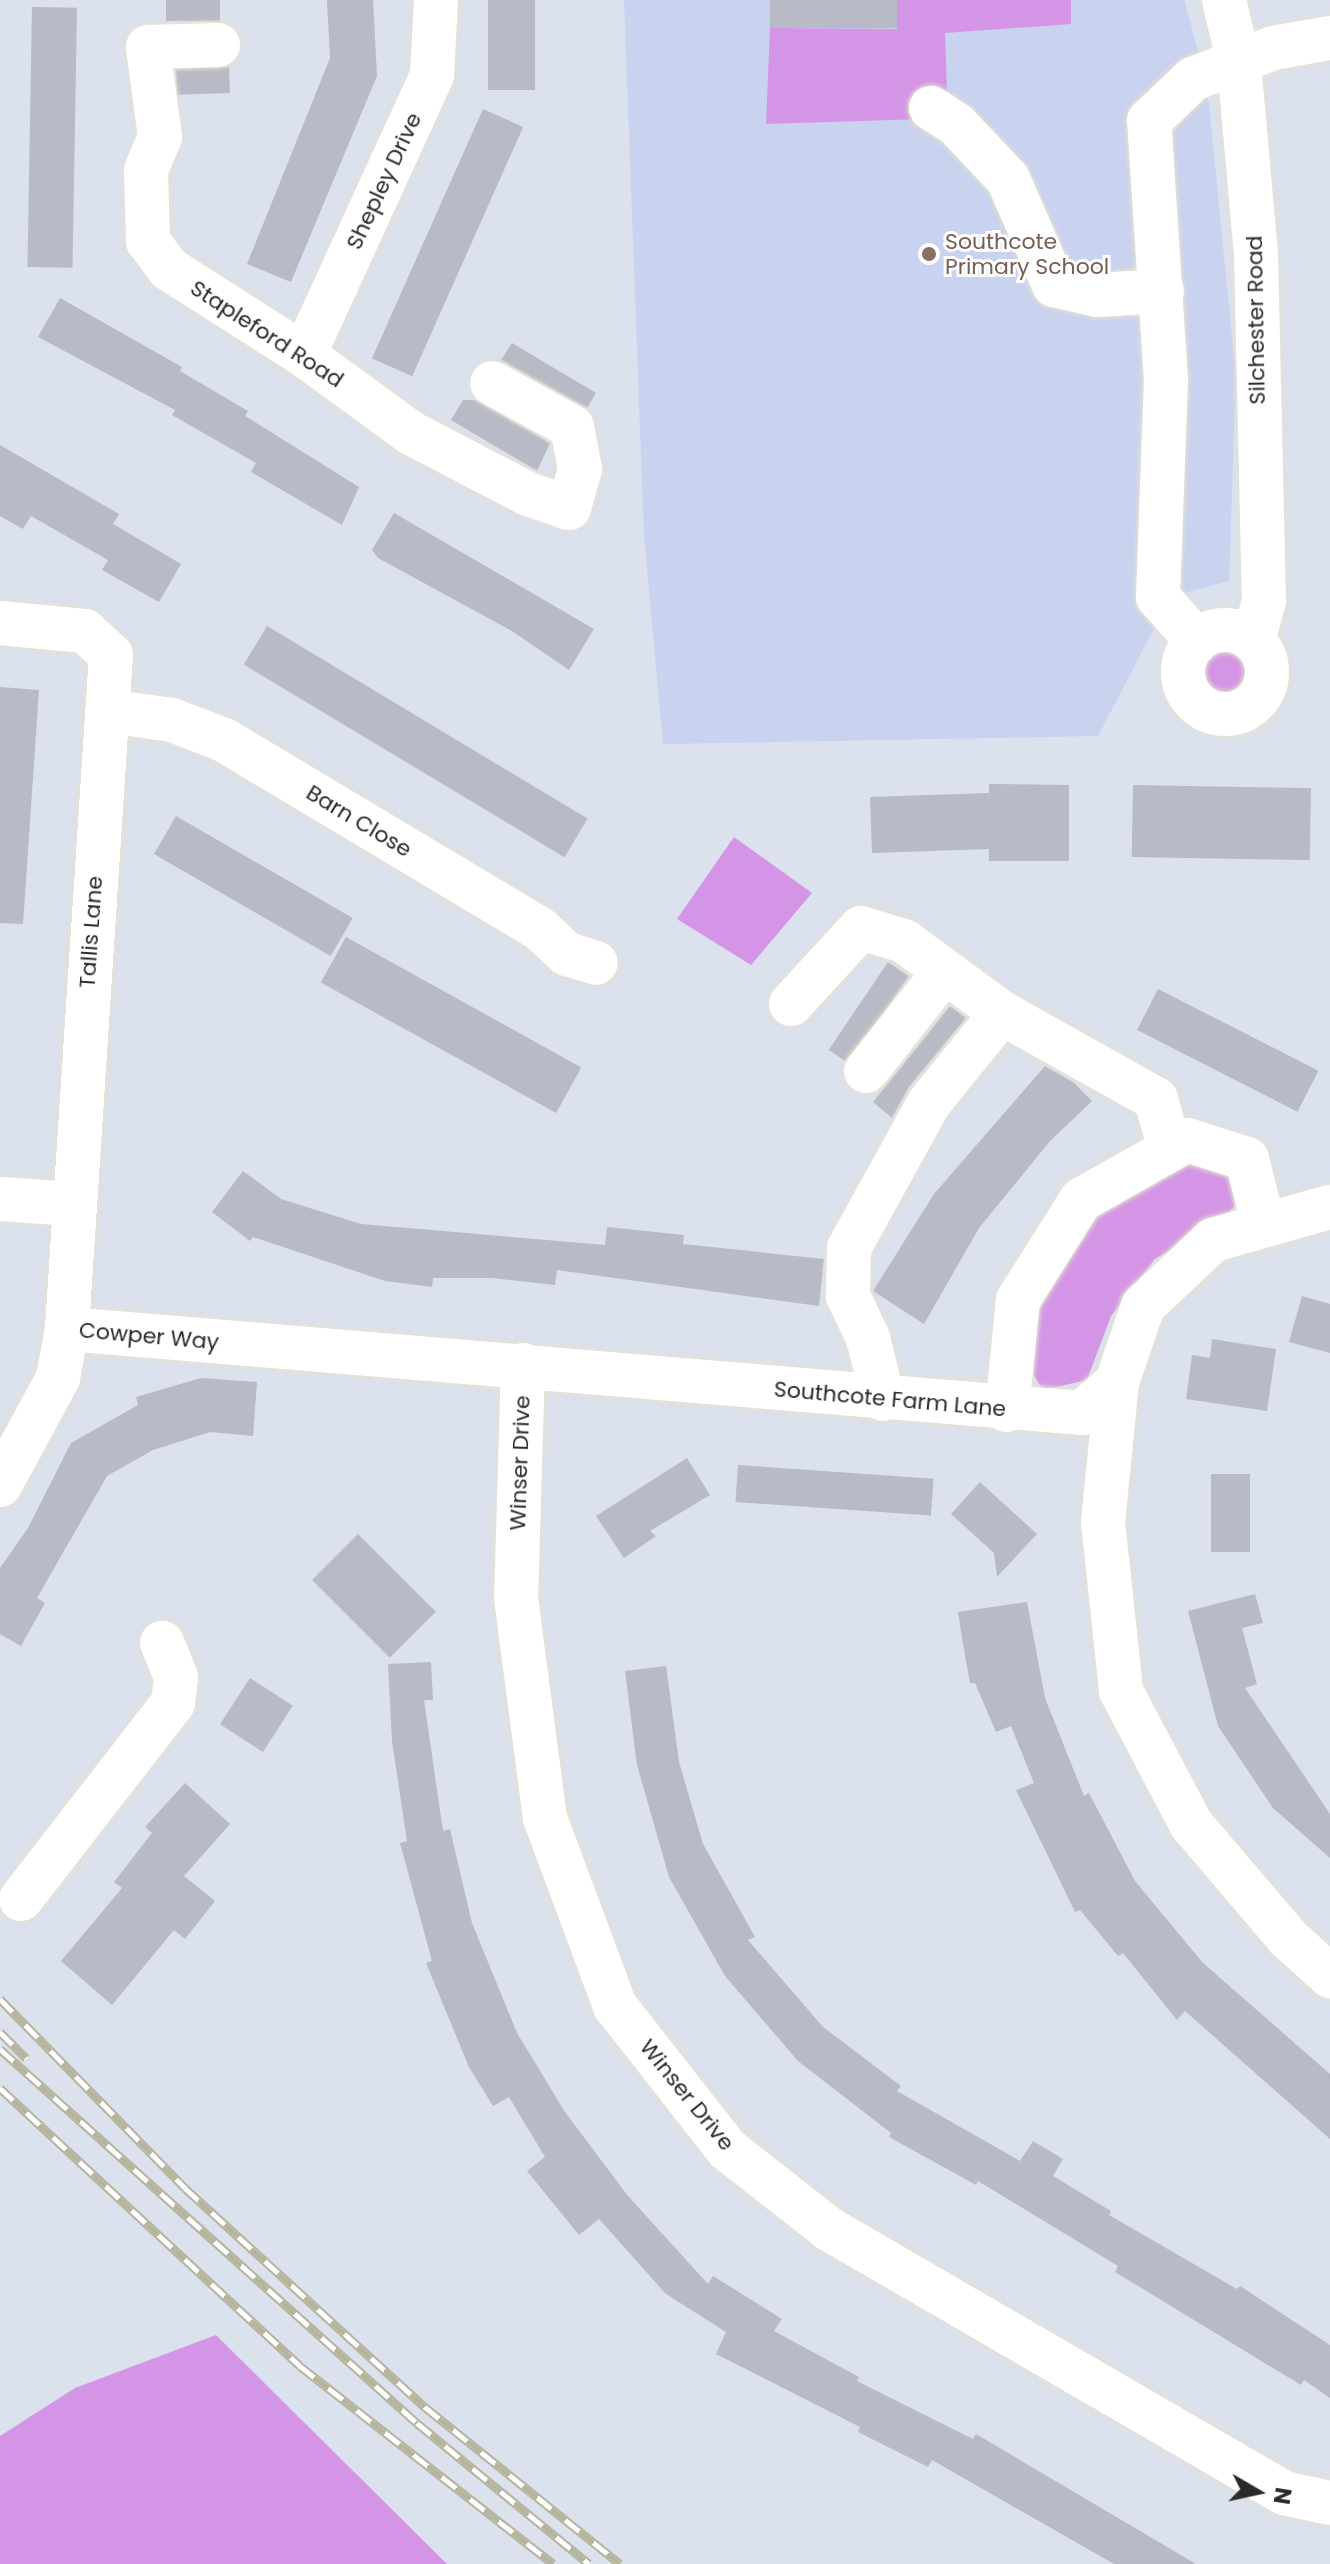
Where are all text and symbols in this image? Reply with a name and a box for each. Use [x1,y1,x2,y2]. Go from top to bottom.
street label: Shepley Drive [341,108,427,254]
place label: Southcote Primary School [945,228,1109,280]
street label: Silchester Road [1241,235,1271,405]
marker: Southcote Primary School [920,245,938,263]
street label: Stapleford Road [186,275,348,393]
street label: Barn Close [302,779,416,863]
street label: Tallis Lane [74,875,108,989]
street label: Cowper Way [78,1317,220,1355]
street label: Southcote Farm Lane [773,1376,1007,1422]
street label: Winser Drive [504,1395,536,1531]
street label: Winser Drive [634,2034,740,2156]
north arrow [1218,2452,1298,2532]
text: N [1266,2485,1299,2506]

